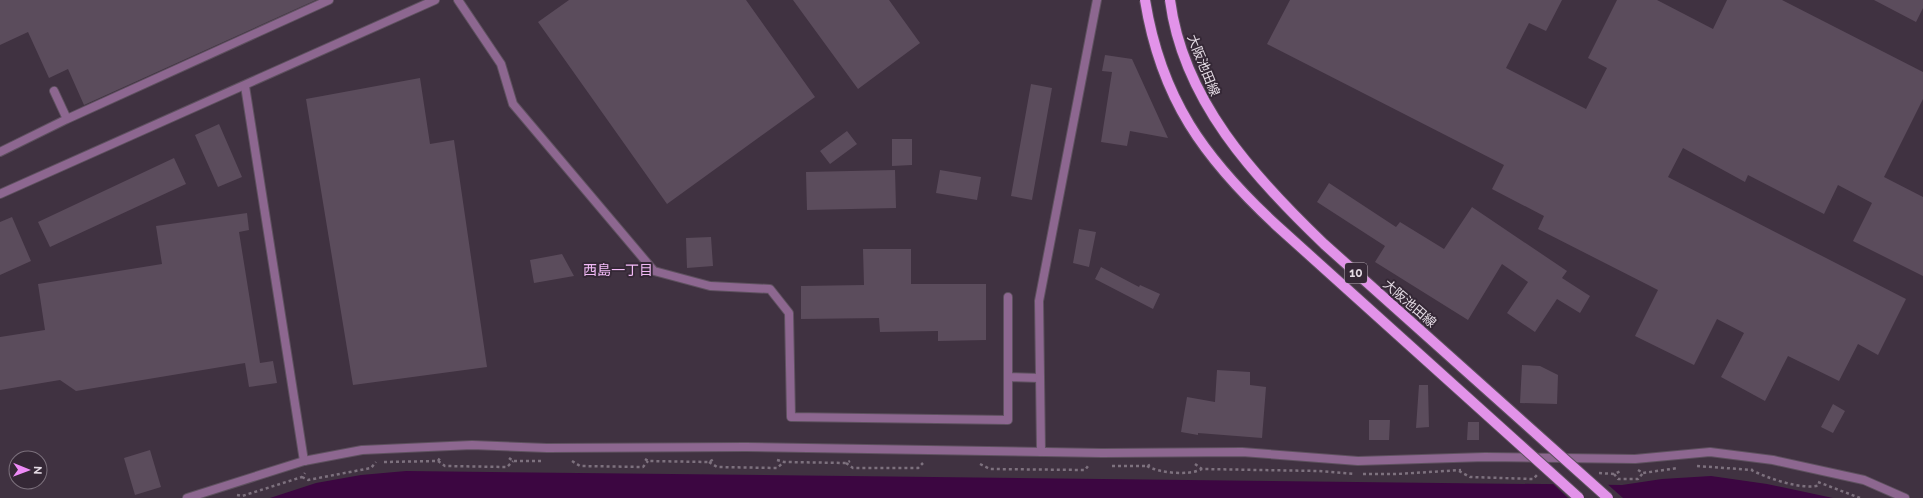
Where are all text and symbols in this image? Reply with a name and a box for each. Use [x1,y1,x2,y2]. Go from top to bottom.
street label: 大阪池田線 [1184,32,1223,98]
district label: 西島一丁目 [583,262,653,278]
road number: 10 [1345,263,1367,283]
street label: 大阪池田線 [1380,276,1439,330]
north arrow [8,450,48,490]
text: N [31,466,44,474]

